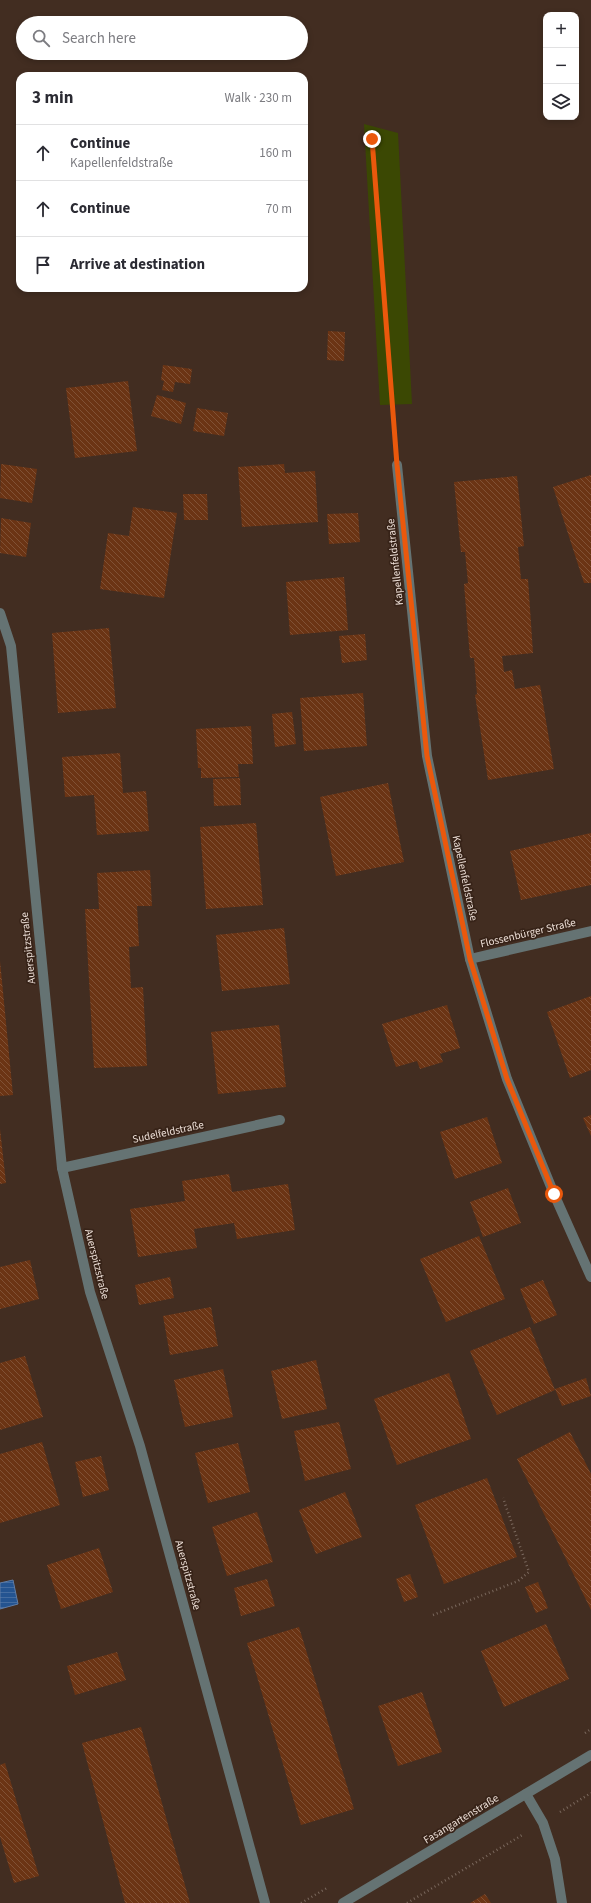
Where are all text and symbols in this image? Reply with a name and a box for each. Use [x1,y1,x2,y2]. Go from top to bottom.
map controls [543,12,579,120]
button: + [543,12,579,48]
search box [16,16,308,60]
icon: search [30,27,52,49]
text: Search here [62,28,136,49]
button: − [543,48,579,84]
button: layers [543,84,579,120]
text: 3 min [32,86,73,110]
text: Walk · 230 m [224,89,292,107]
route end [363,130,381,148]
text: Continue [70,133,130,154]
icon: ahead [32,142,54,164]
text: 160 m [259,144,292,162]
text: Kapellenfeldstraße [70,154,173,172]
icon: ahead [32,198,54,220]
text: Continue [70,198,130,219]
text: 70 m [266,200,292,218]
icon: arrive [32,254,54,276]
text: Arrive at destination [70,254,205,275]
street label: Kapellenfeldstraße [383,517,407,606]
street label: Kapellenfeldstraße [449,834,481,923]
street label: Auerspitzstraße [17,911,39,985]
street label: Flossenbürger Straße [479,915,578,951]
street label: Sudelfeldstraße [131,1117,206,1147]
route start [545,1185,563,1203]
street label: Auerspitzstraße [81,1227,113,1301]
street label: Auerspitzstraße [171,1538,205,1612]
street label: Fasangartenstraße [420,1790,502,1847]

